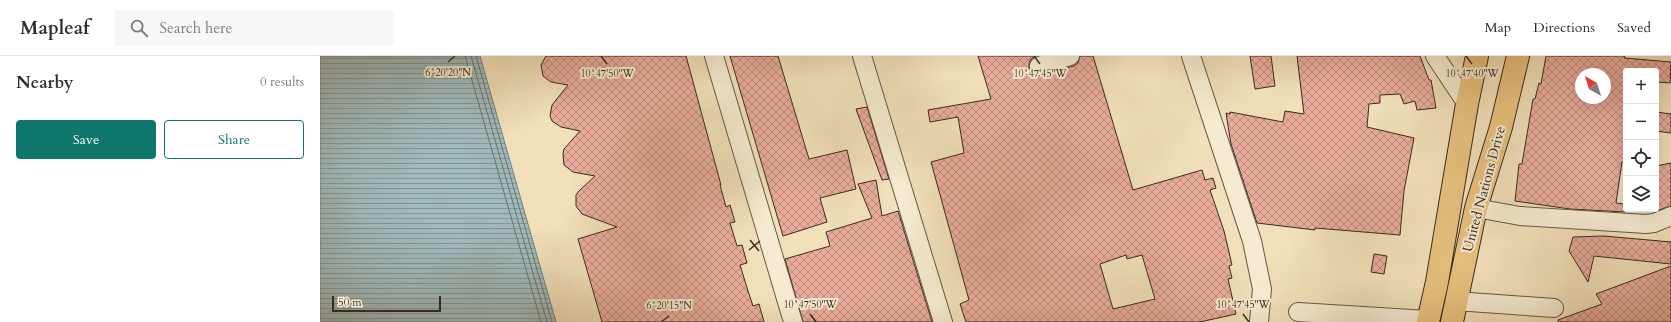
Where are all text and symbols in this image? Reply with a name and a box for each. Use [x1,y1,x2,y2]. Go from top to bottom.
search box [114,10,394,46]
text: Mapleaf [20,15,90,41]
icon: search [128,17,150,39]
text: Search here [160,18,232,38]
text: Map [1485,18,1511,37]
text: Directions [1533,18,1595,37]
text: Saved [1617,18,1651,37]
text: 6°20'20"N [425,66,471,80]
text: 10°47'50"W [580,67,635,81]
text: 10°47'45"W [1013,67,1068,81]
text: 10°47'40"W [1445,67,1500,81]
north arrow [1575,68,1611,104]
map controls [1623,68,1659,212]
button: + [1623,68,1659,104]
text: Nearby [16,71,73,94]
text: 0 results [260,73,304,91]
button: − [1623,104,1659,140]
button: Save [16,120,156,159]
button: Share [164,120,304,159]
street label: United Nations Drive [1458,124,1510,254]
button: locate [1623,140,1659,176]
button: layers [1623,176,1659,212]
scale bar [332,294,441,313]
text: 50 m [338,295,362,310]
text: 10°47'50"W [783,298,838,312]
text: 10°47'45"W [1216,298,1271,312]
text: 6°20'15"N [646,299,692,313]

